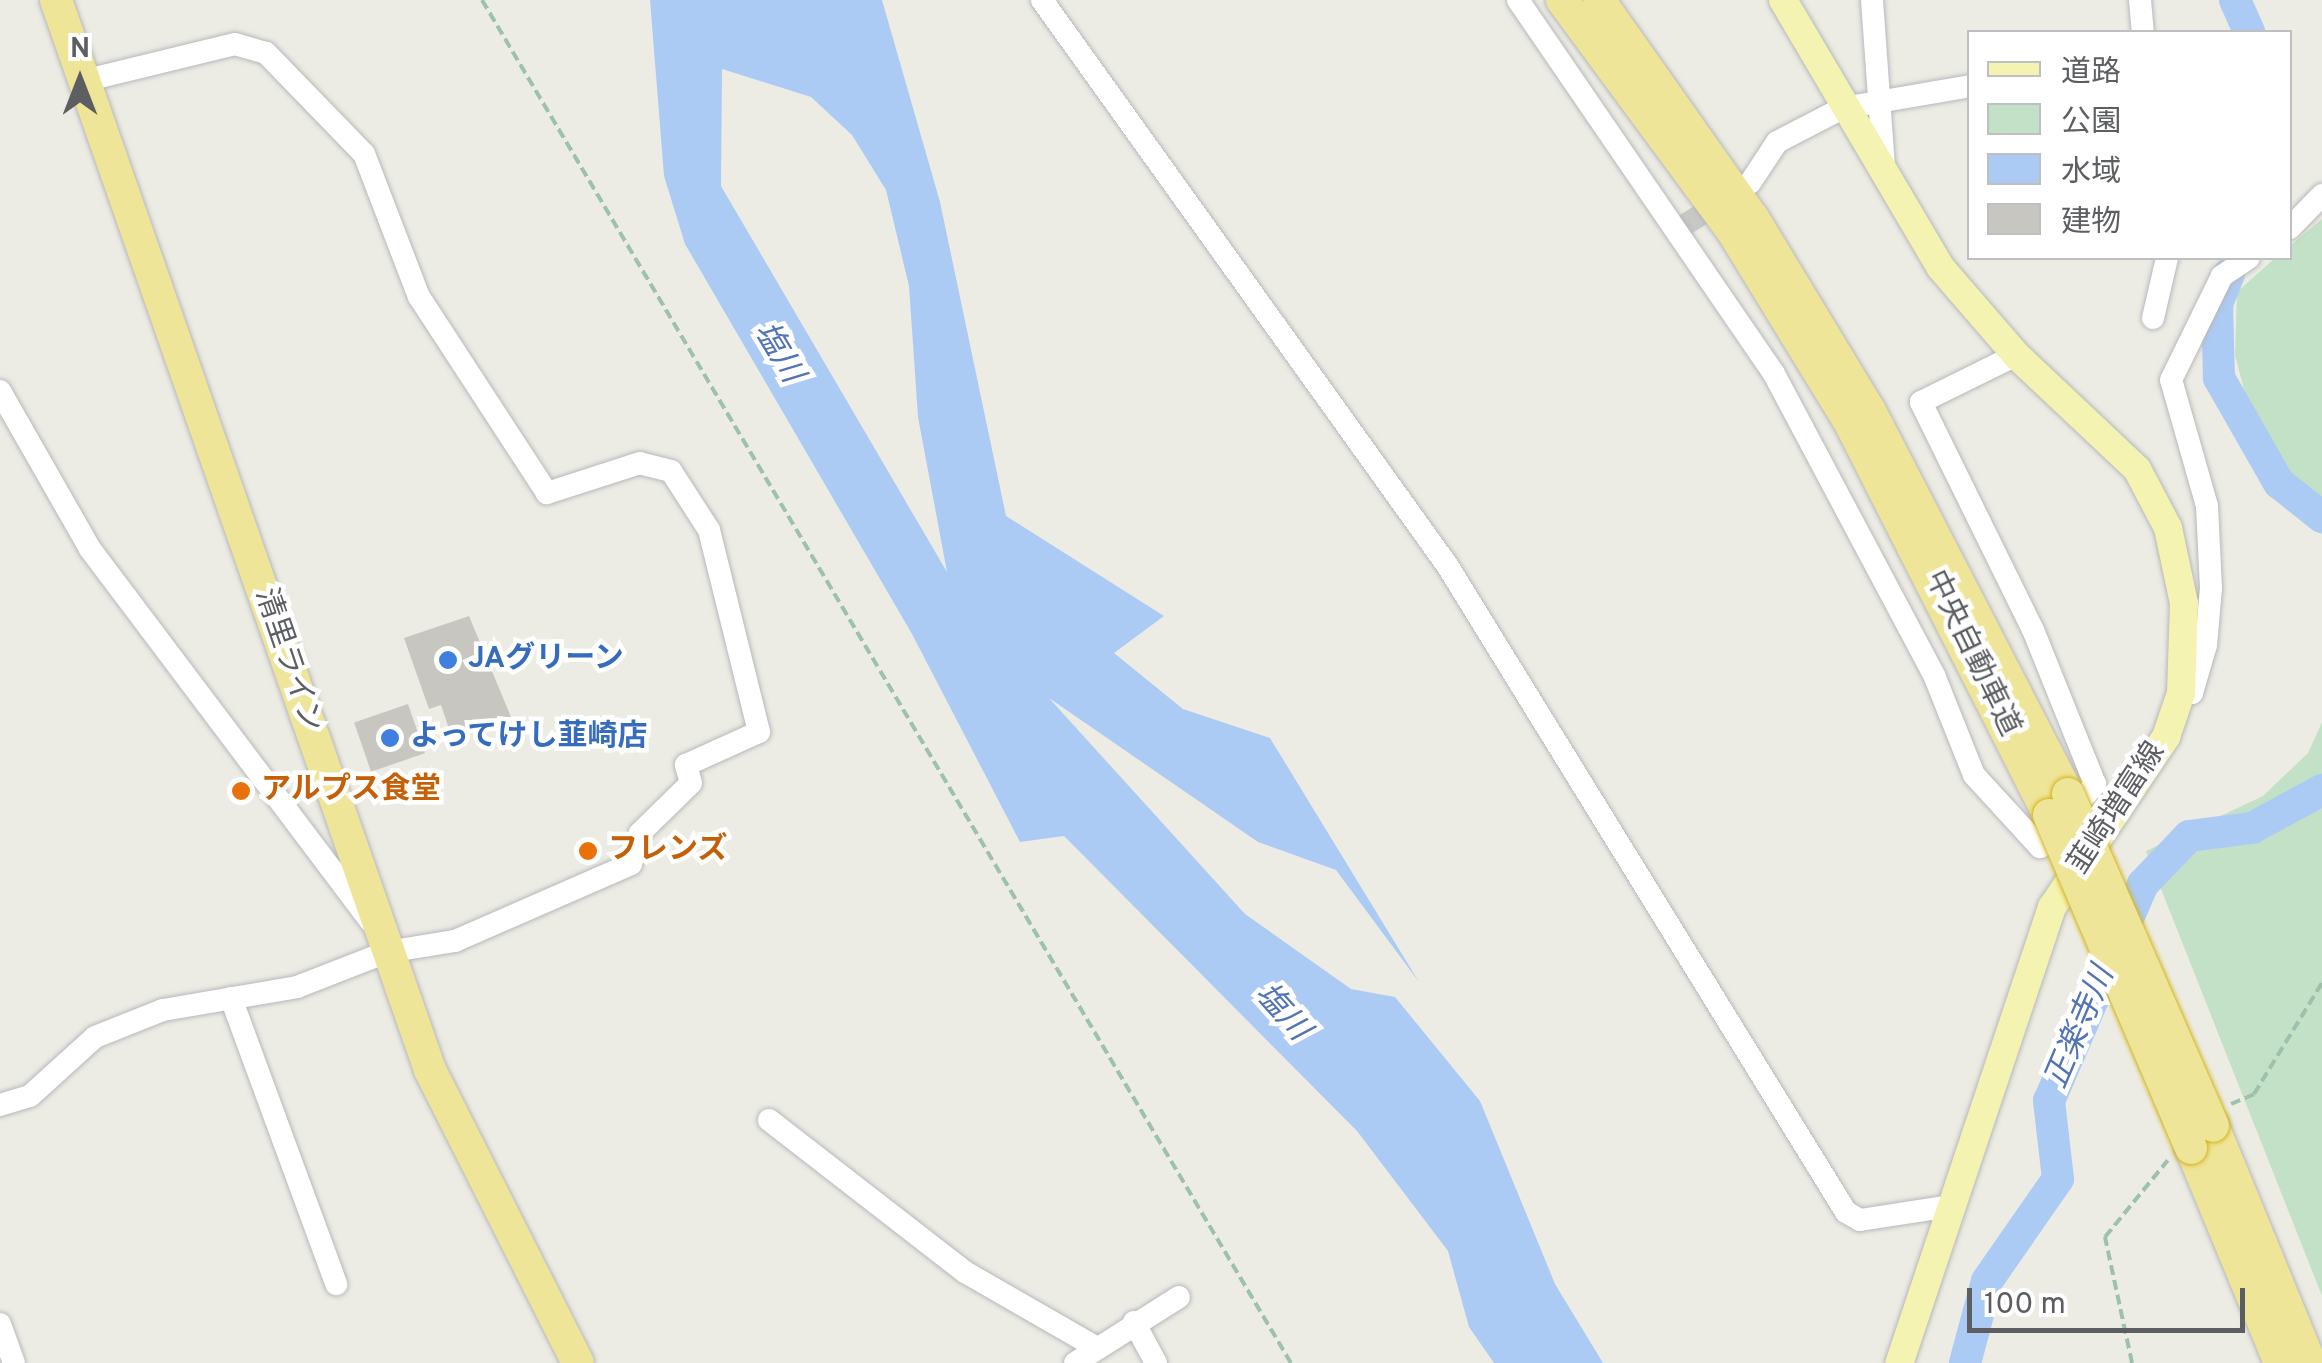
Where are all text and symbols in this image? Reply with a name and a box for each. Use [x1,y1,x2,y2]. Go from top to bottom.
north arrow [30,30,130,130]
legend [1967,30,2292,260]
text: N [70,32,90,68]
text: 道路 [2061,55,2121,92]
text: 公園 [2061,105,2121,142]
text: 水域 [2061,155,2121,192]
text: 建物 [2061,205,2121,242]
water label: 塩川 [744,316,810,390]
street label: 中央自動車道 [1915,565,2027,743]
street label: 清里ライン [246,584,328,738]
place label: JAグリーン [468,642,625,678]
marker: JAグリーン [437,649,459,671]
place label: よってけし韮崎店 [410,720,650,756]
marker: よってけし韮崎店 [379,727,401,749]
street label: 韮崎増富線 [2062,736,2174,882]
place label: アルプス食堂 [261,773,441,809]
marker: アルプス食堂 [230,780,252,802]
place label: フレンズ [608,833,728,869]
marker: フレンズ [577,840,599,862]
water label: 正楽寺川 [2038,962,2124,1094]
water label: 塩川 [1245,976,1317,1050]
scale bar [1972,1268,2250,1330]
text: 100 m [1984,1287,2066,1324]

